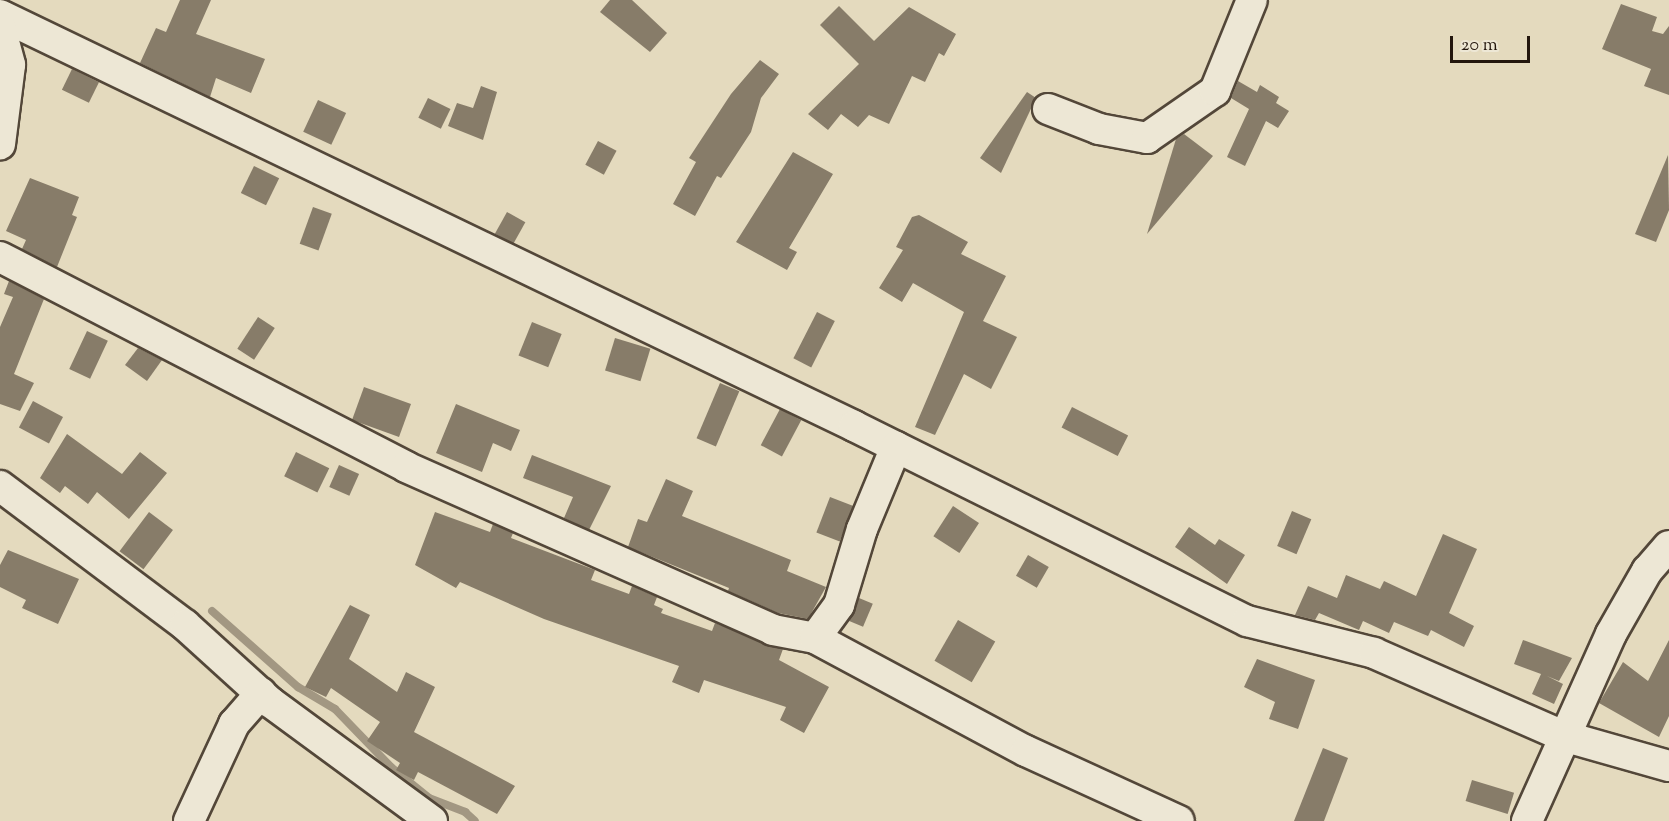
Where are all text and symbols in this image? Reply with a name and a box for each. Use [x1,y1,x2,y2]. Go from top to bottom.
scale bar [1453,24,1532,62]
text: 20 m [1461,33,1498,59]

